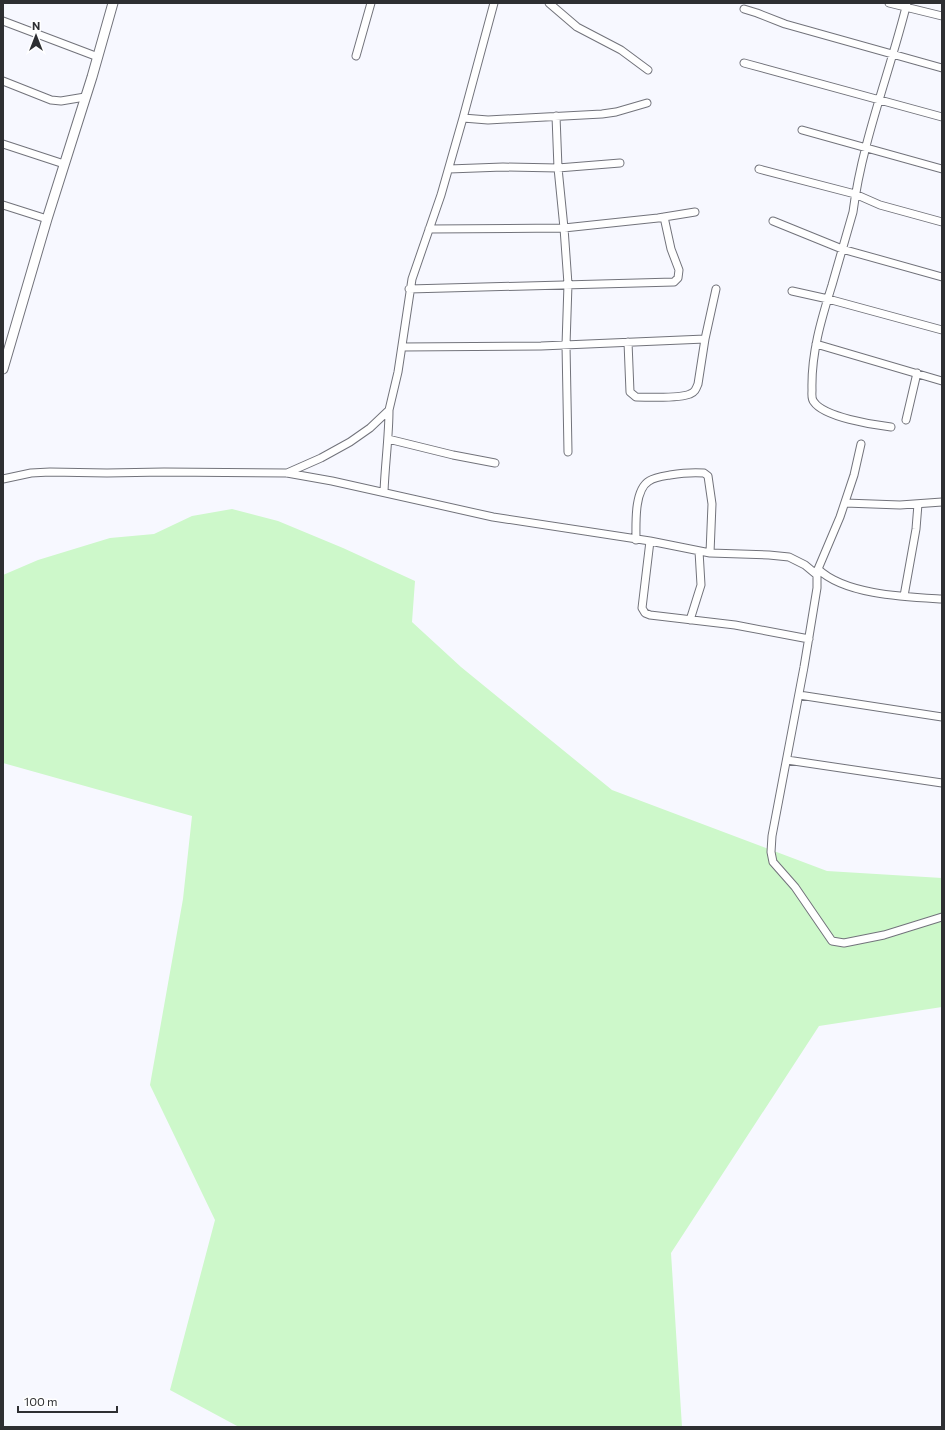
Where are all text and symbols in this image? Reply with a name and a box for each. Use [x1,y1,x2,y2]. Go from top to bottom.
north arrow [16,16,56,56]
text: N [32,19,40,32]
scale bar [18,1388,117,1414]
text: 100 m [24,1394,58,1408]

